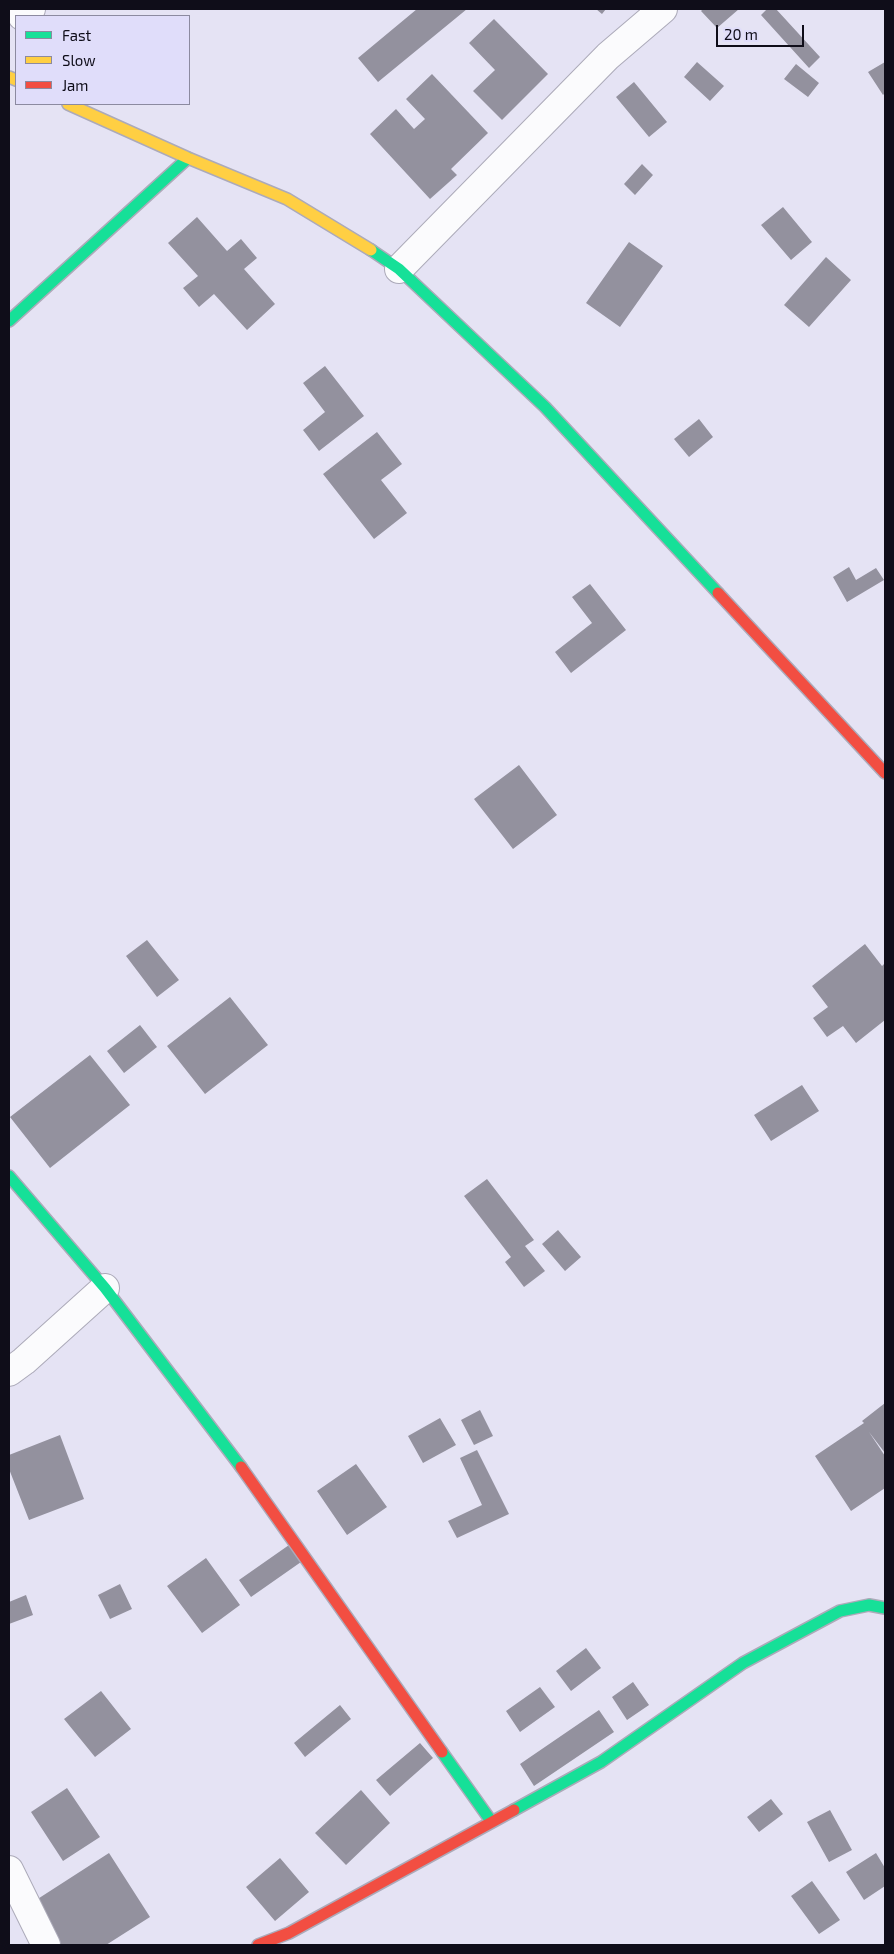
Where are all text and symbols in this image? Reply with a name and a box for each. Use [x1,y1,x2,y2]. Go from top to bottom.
legend [15,15,190,105]
scale bar [719,15,806,47]
text: 20 m [724,25,758,43]
text: Fast [62,26,91,44]
text: Slow [62,51,96,69]
text: Jam [62,76,88,94]

